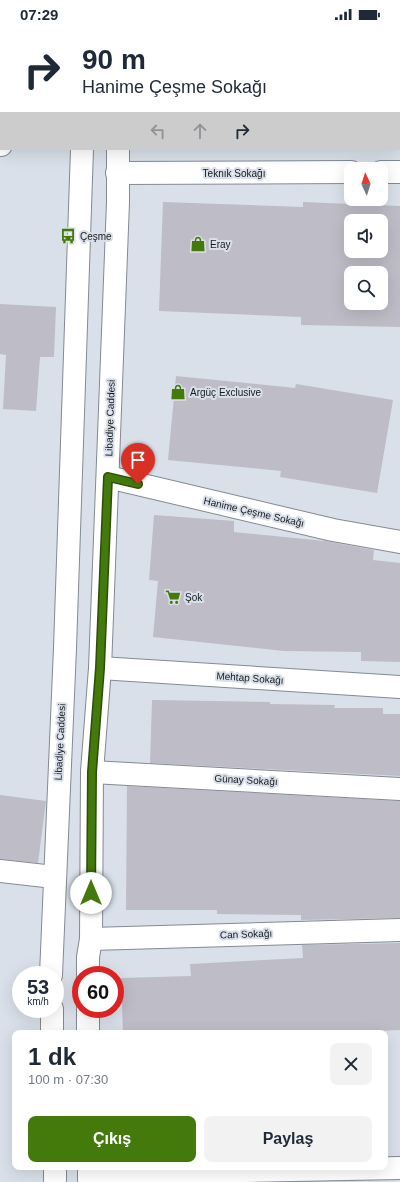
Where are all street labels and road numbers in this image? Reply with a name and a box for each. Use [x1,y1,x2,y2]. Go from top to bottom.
street label: Teknık Sokağı [203,168,265,179]
street label: Libadiye Caddesi [103,379,117,457]
street label: Hanime Çeşme Sokağı [203,495,305,529]
street label: Mehtap Sokağı [216,670,284,686]
street label: Libadiye Caddesi [52,703,68,781]
street label: Günay Sokağı [214,773,278,787]
street label: Can Sokağı [220,928,272,940]

